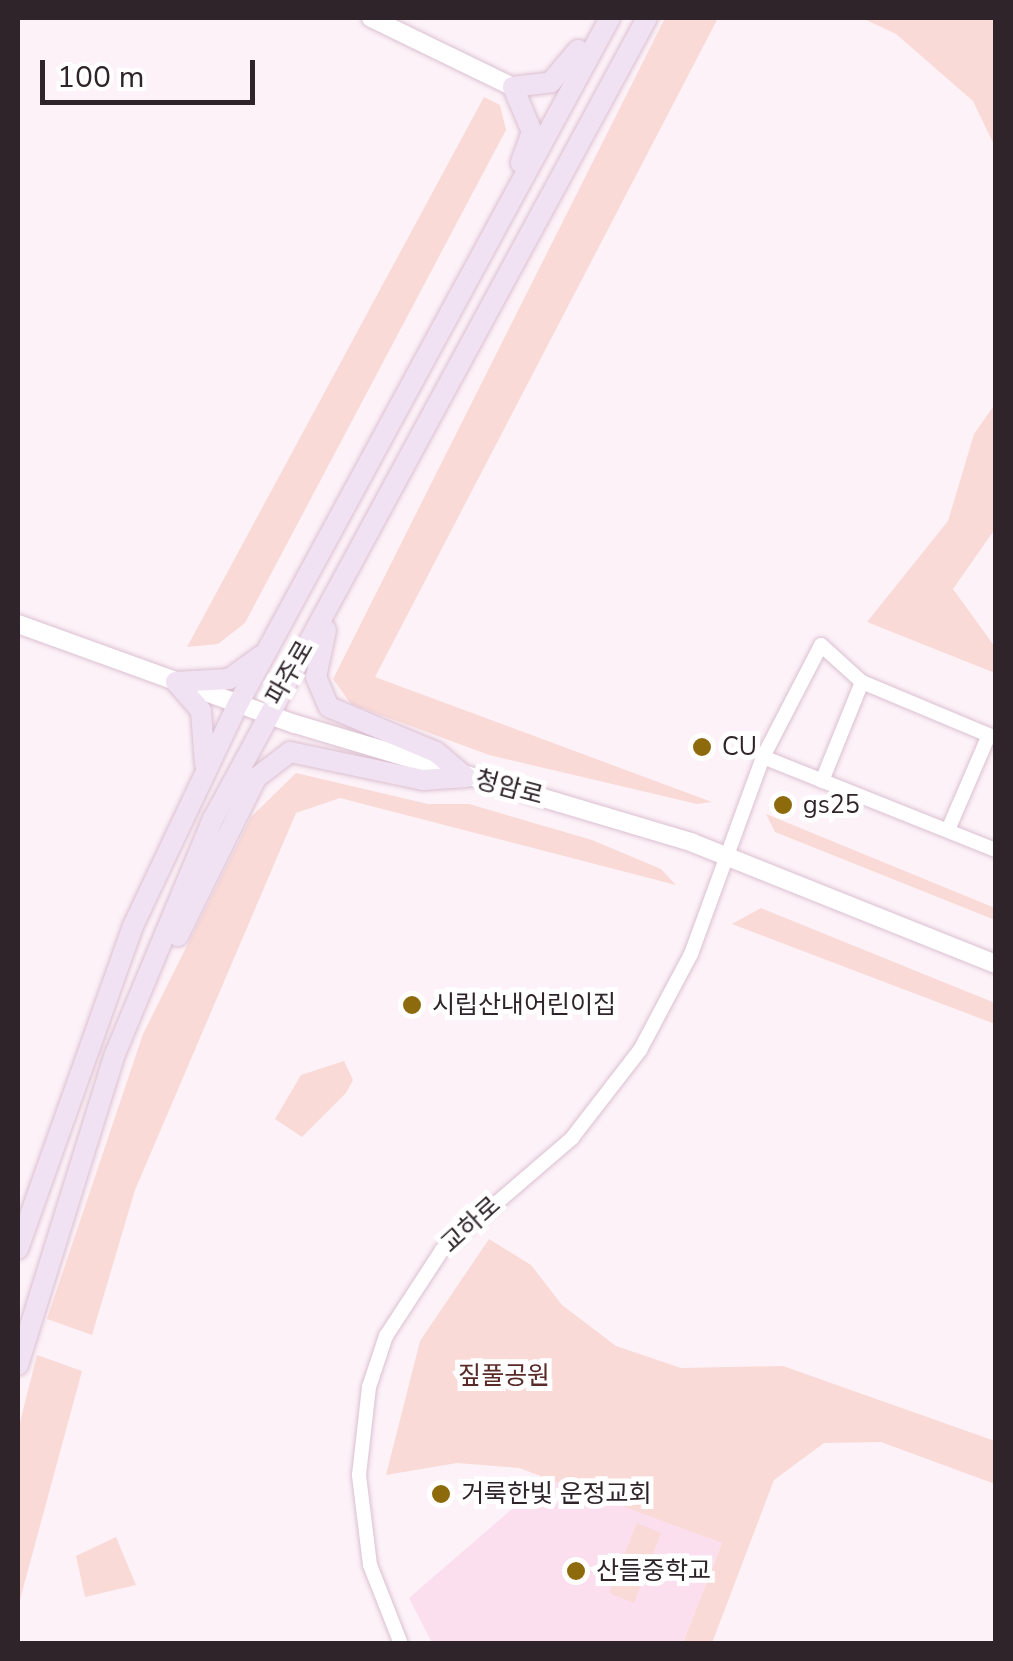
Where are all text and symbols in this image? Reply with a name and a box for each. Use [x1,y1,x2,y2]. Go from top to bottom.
scale bar [45,40,260,102]
text: 100 m [57,57,144,98]
street label: 파주로 [260,636,320,710]
place label: CU [722,732,757,762]
marker: CU [691,736,713,758]
street label: 청암로 [472,765,546,811]
place label: gs25 [803,790,860,820]
marker: gs25 [772,794,794,816]
place label: 시립산내어린이집 [432,990,616,1020]
marker: 시립산내어린이집 [401,994,423,1016]
street label: 교하로 [435,1191,507,1259]
park label: 짚풀공원 [458,1361,550,1391]
place label: 거룩한빛 운정교회 [461,1479,651,1509]
marker: 거룩한빛 운정교회 [430,1483,452,1505]
place label: 산들중학교 [596,1556,711,1586]
marker: 산들중학교 [565,1560,587,1582]

